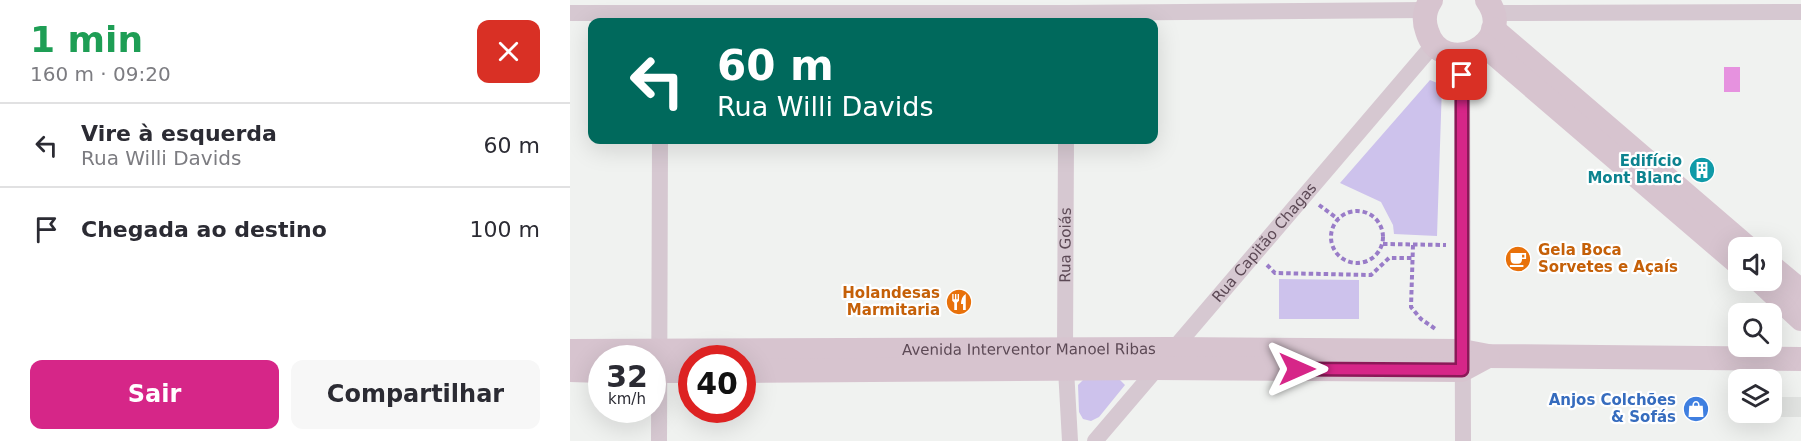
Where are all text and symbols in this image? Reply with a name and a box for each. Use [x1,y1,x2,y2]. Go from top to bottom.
text: 1 min [30,19,143,60]
button: close [477,20,540,83]
text: 60 m [717,41,834,90]
icon: left [618,42,696,120]
pin [1436,49,1487,100]
icon: arrive [1445,58,1478,91]
text: 160 m · 09:20 [30,62,171,86]
text: Rua Willi Davids [717,91,934,122]
text: Vire à esquerda [81,121,277,146]
icon: left [30,129,63,162]
text: 60 m [484,133,540,158]
text: Rua Willi Davids [81,146,241,170]
place label: Edifício Mont Blanc [1587,152,1682,187]
building icon: Edifício Mont Blanc [1687,155,1717,185]
street label: Rua Capitão Chagas [1208,179,1321,306]
street label: Rua Goiás [1056,207,1075,283]
icon: arrive [30,213,63,246]
text: Chegada ao destino [81,217,327,242]
text: 100 m [470,217,540,242]
map controls [1728,237,1782,423]
button: sound [1728,237,1782,291]
place label: Gela Boca Sorvetes e Açaís [1538,241,1678,276]
cafe icon: Gela Boca Sorvetes e Açaís [1503,244,1533,274]
place label: Holandesas Marmitaria [842,284,940,319]
restaurant icon: Holandesas Marmitaria [944,287,974,317]
button: search [1728,303,1782,357]
position arrow [1265,337,1329,401]
street label: Avenida Interventor Manoel Ribas [902,340,1156,359]
speed limit sign: 40 [678,345,756,423]
text: 32 [606,359,648,394]
button: Sair [30,360,279,429]
button: Compartilhar [291,360,540,429]
button: layers [1728,369,1782,423]
text: km/h [608,390,646,408]
place label: Anjos Colchões & Sofás [1549,391,1676,426]
shop icon: Anjos Colchões & Sofás [1681,394,1711,424]

